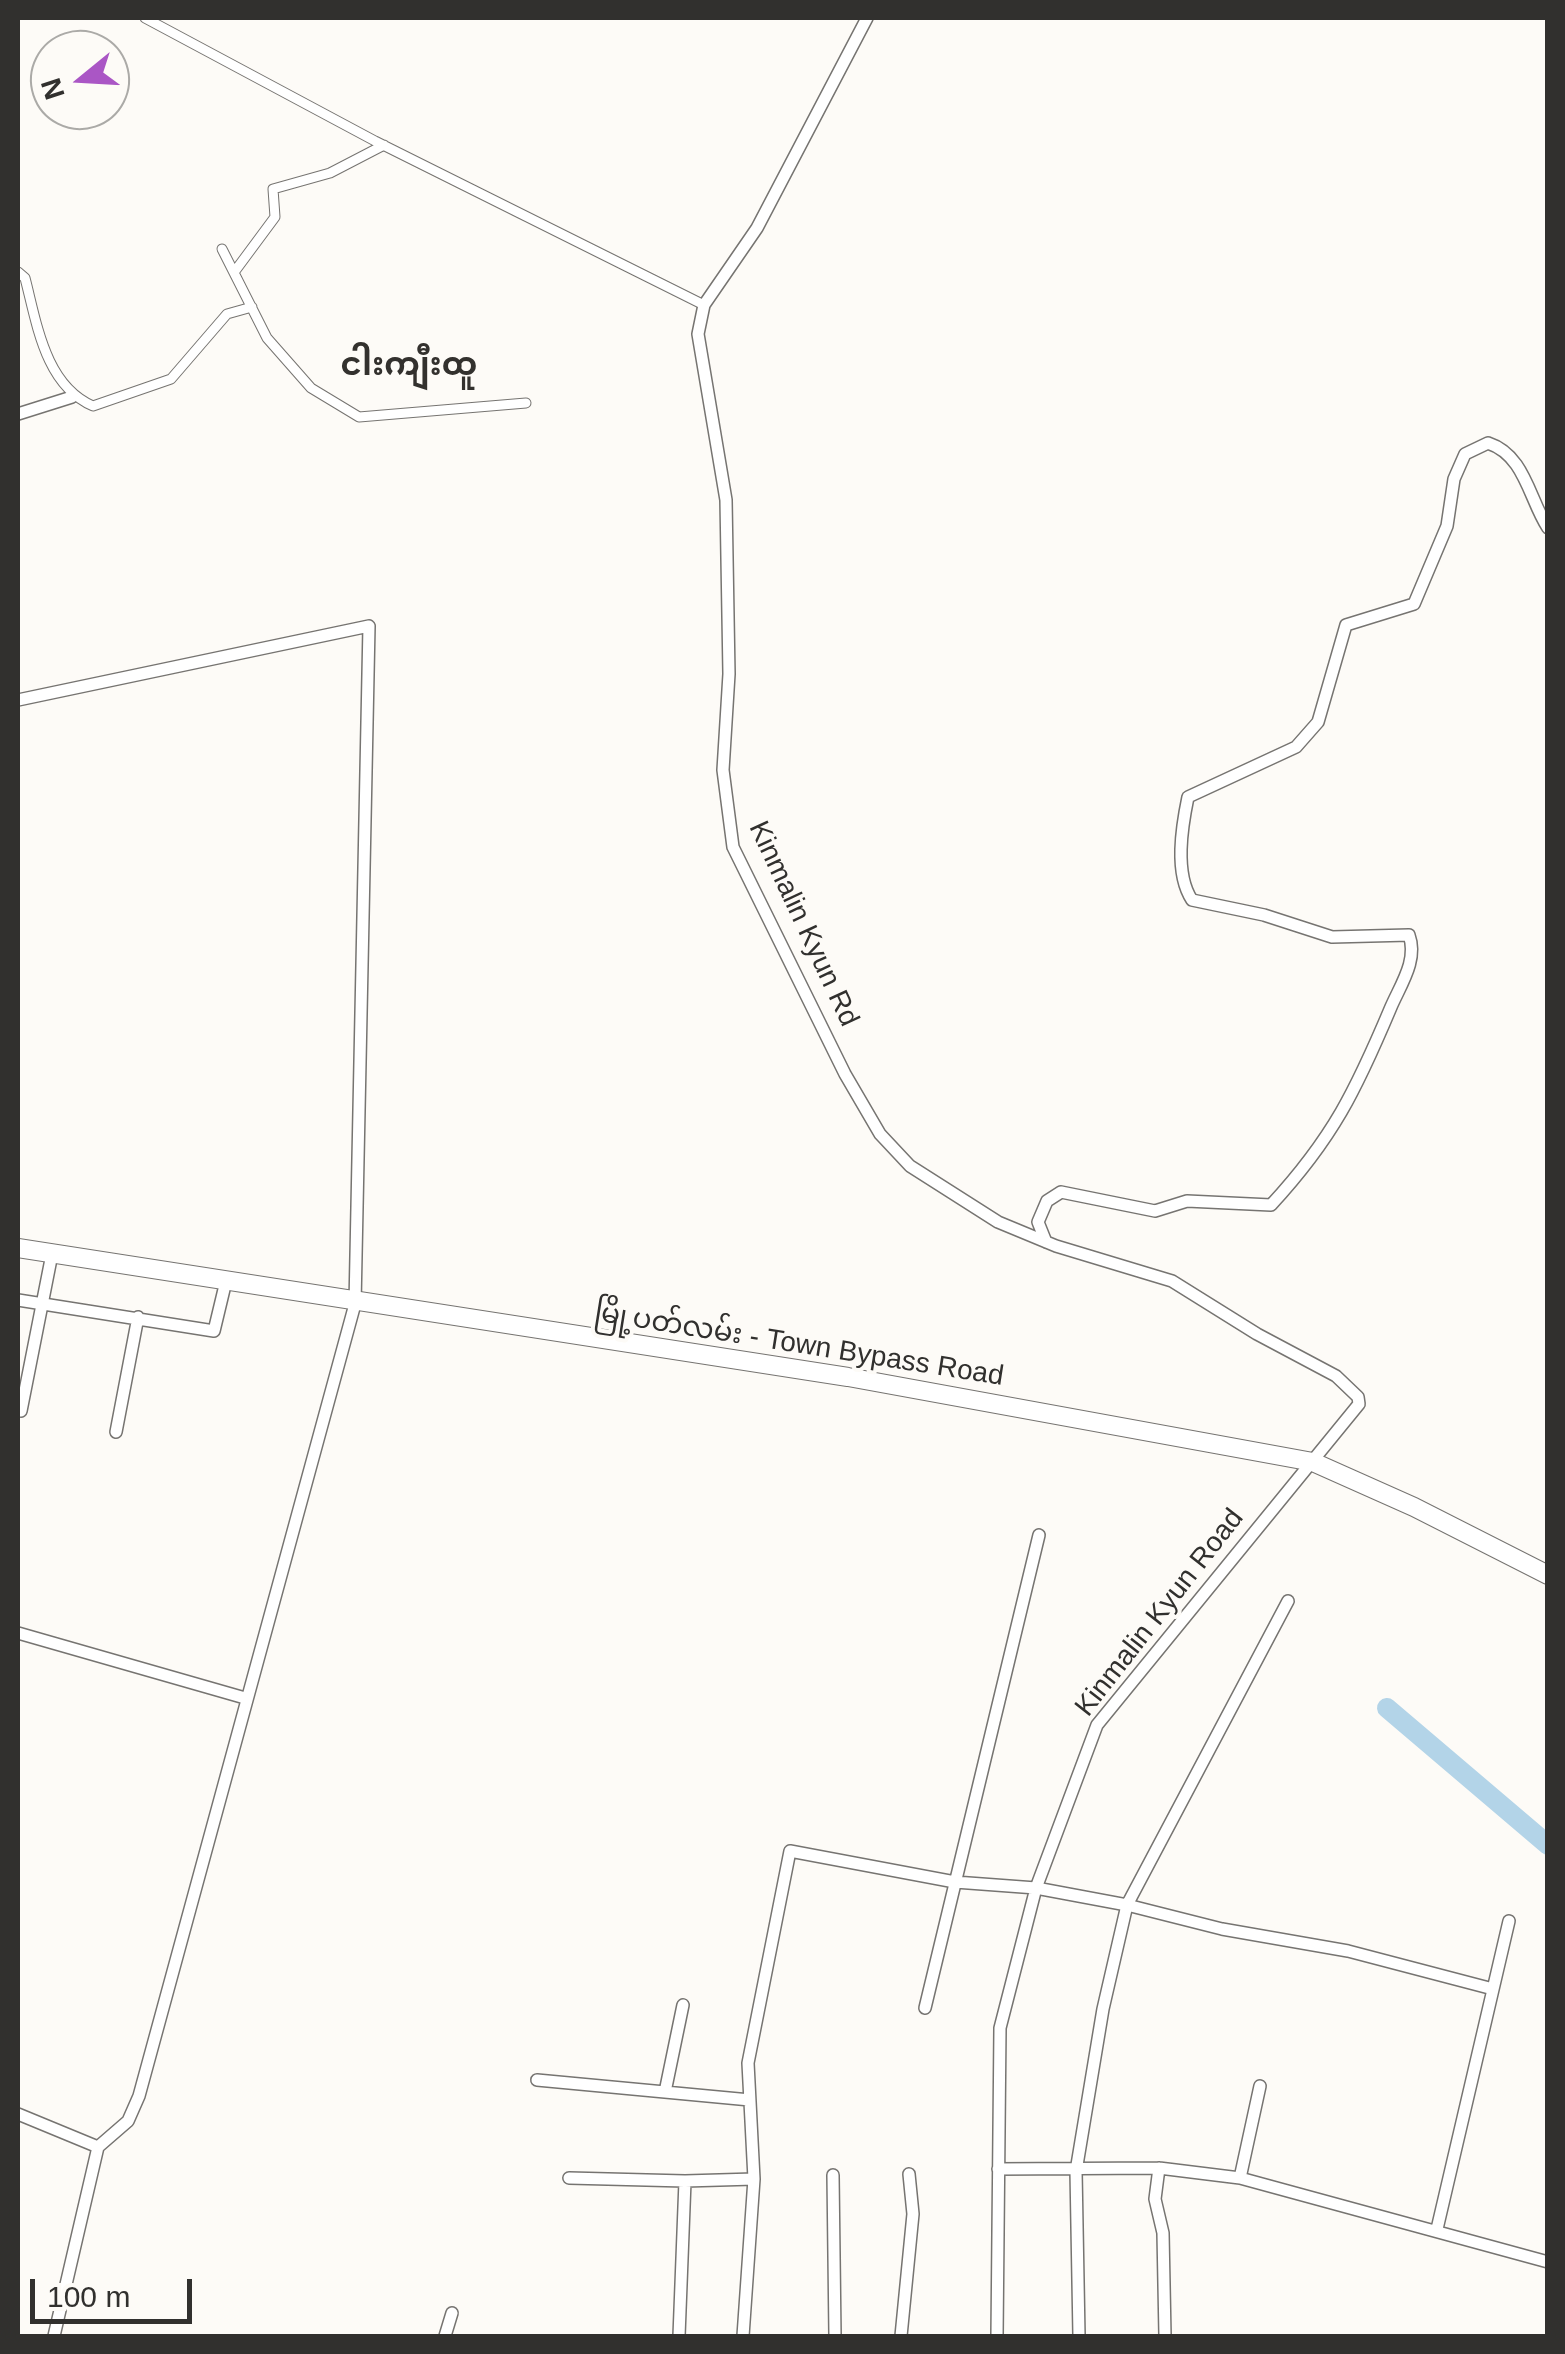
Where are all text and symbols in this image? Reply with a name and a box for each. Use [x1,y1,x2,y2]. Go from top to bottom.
north arrow [30,30,130,130]
text: N [35,74,71,103]
district label: ငါးကျီးထူ [341,347,477,385]
street label: Kinmalin Kyun Rd [741,816,865,1032]
street label: မြို့ပတ်လမ်း - Town Bypass Road [592,1296,1006,1394]
street label: Kinmalin Kyun Road [1069,1503,1251,1723]
scale bar [35,2259,198,2321]
text: 100 m [47,2280,130,2313]

